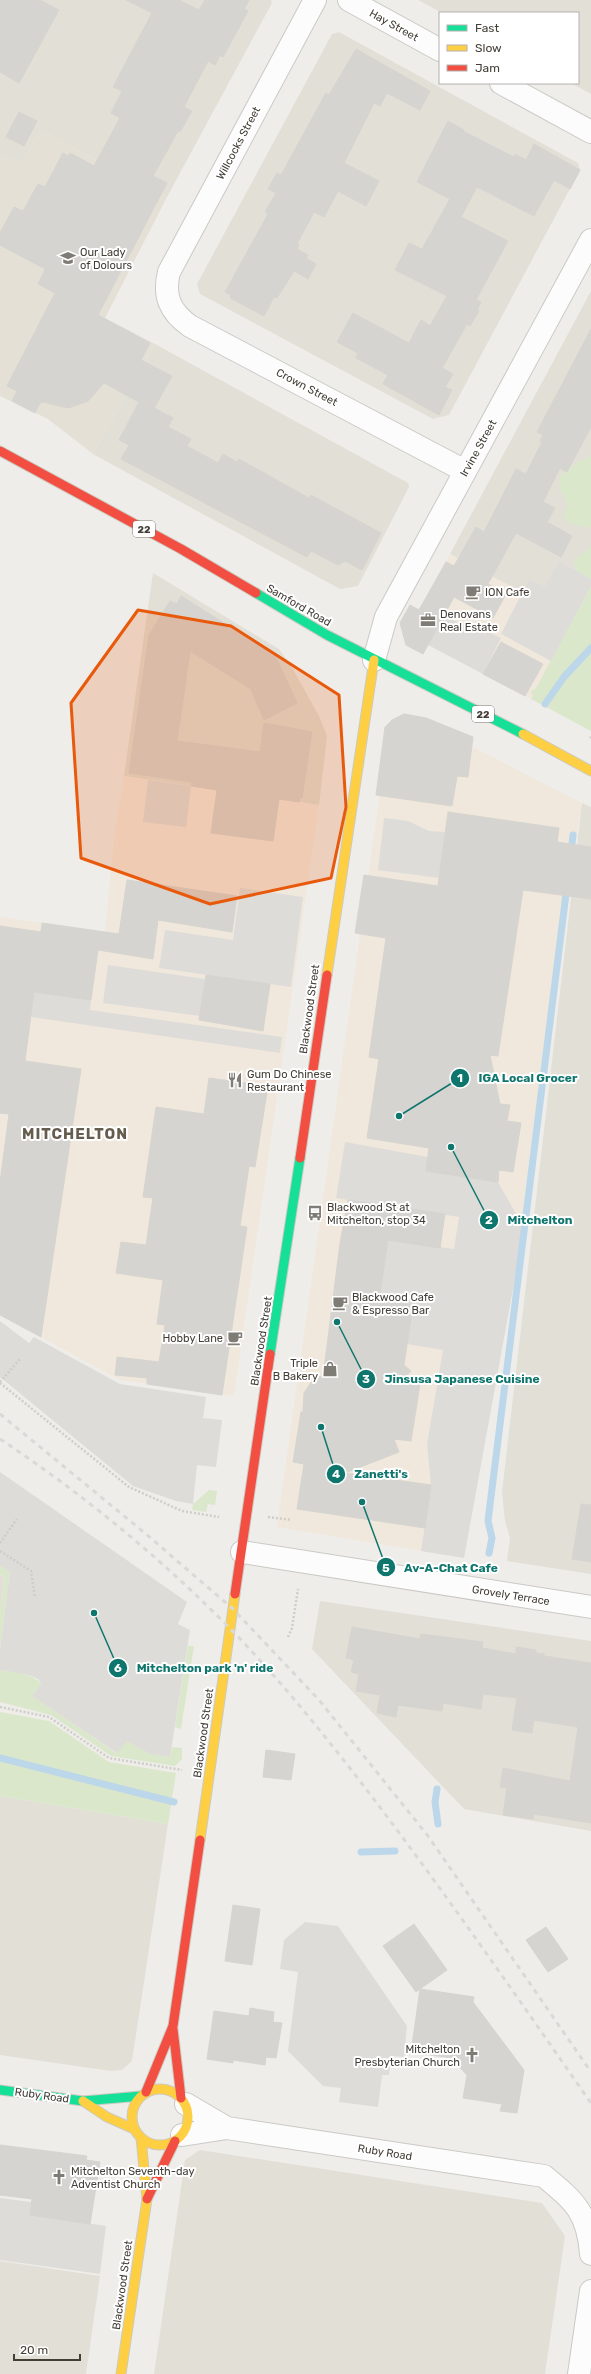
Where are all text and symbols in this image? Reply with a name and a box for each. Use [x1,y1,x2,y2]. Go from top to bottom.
street label: Hay Street [367,7,421,45]
legend [439,12,579,84]
text: Fast [475,21,499,35]
text: Slow [475,41,502,55]
text: Jam [475,61,500,75]
street label: Willcocks Street [214,104,264,182]
place label: Our Lady of Dolours [80,246,133,272]
school or university icon: Our Lady of Dolours [59,249,77,267]
street label: Crown Street [274,366,340,409]
street label: Irvine Street [457,417,500,479]
road number: 22 [133,521,155,537]
street label: Samford Road [264,582,333,629]
cafe icon: ION Cafe [464,583,482,601]
place label: ION Cafe [485,586,529,599]
place label: Denovans Real Estate [440,608,498,634]
office icon: Denovans Real Estate [419,611,437,629]
road number: 22 [472,706,494,722]
street label: Blackwood Street [297,963,322,1055]
callout: IGA Local Grocer [450,1066,585,1090]
place label: Gum Do Chinese Restaurant [247,1068,331,1094]
restaurant icon: Gum Do Chinese Restaurant [226,1071,244,1089]
text: 1 [457,1071,463,1085]
text: IGA Local Grocer [479,1071,578,1085]
district label: MITCHELTON [22,1125,128,1143]
place label: Blackwood St at Mitchelton, stop 34 [327,1201,426,1227]
bus stop icon: Blackwood St at Mitchelton, stop 34 [306,1204,324,1222]
callout: Mitchelton [479,1208,580,1232]
text: 2 [485,1213,493,1227]
text: Mitchelton [507,1213,573,1227]
place label: Blackwood Cafe & Espresso Bar [352,1291,434,1317]
cafe icon: Blackwood Cafe & Espresso Bar [331,1294,349,1312]
street label: Blackwood Street [248,1295,275,1387]
cafe icon: Hobby Lane [226,1329,244,1347]
place label: Hobby Lane [162,1332,223,1345]
place label: Triple B Bakery [273,1357,318,1383]
shop icon: Triple B Bakery [321,1360,339,1378]
callout: Jinsusa Japanese Cuisine [356,1367,548,1391]
text: 3 [362,1372,370,1386]
text: Jinsusa Japanese Cuisine [384,1372,540,1386]
callout: Zanetti's [326,1462,416,1486]
text: 4 [332,1467,340,1481]
text: Zanetti's [354,1467,408,1481]
callout: Av-A-Chat Cafe [376,1555,506,1579]
text: 5 [382,1561,390,1575]
text: Av-A-Chat Cafe [404,1561,498,1575]
street label: Grovely Terrace [471,1583,551,1608]
callout: Mitchelton park 'n' ride [108,1656,281,1680]
text: 6 [114,1661,122,1675]
text: Mitchelton park 'n' ride [137,1661,273,1675]
street label: Blackwood Street [191,1687,216,1779]
place label: Mitchelton Presbyterian Church [354,2043,460,2069]
church icon: Mitchelton Presbyterian Church [463,2046,481,2064]
street label: Ruby Road [14,2085,70,2106]
street label: Ruby Road [357,2142,413,2163]
place label: Mitchelton Seventh-day Adventist Church [71,2165,195,2191]
church icon: Mitchelton Seventh-day Adventist Church [50,2168,68,2186]
street label: Blackwood Street [110,2239,135,2331]
scale bar [14,2336,80,2362]
text: 20 m [20,2343,48,2357]

